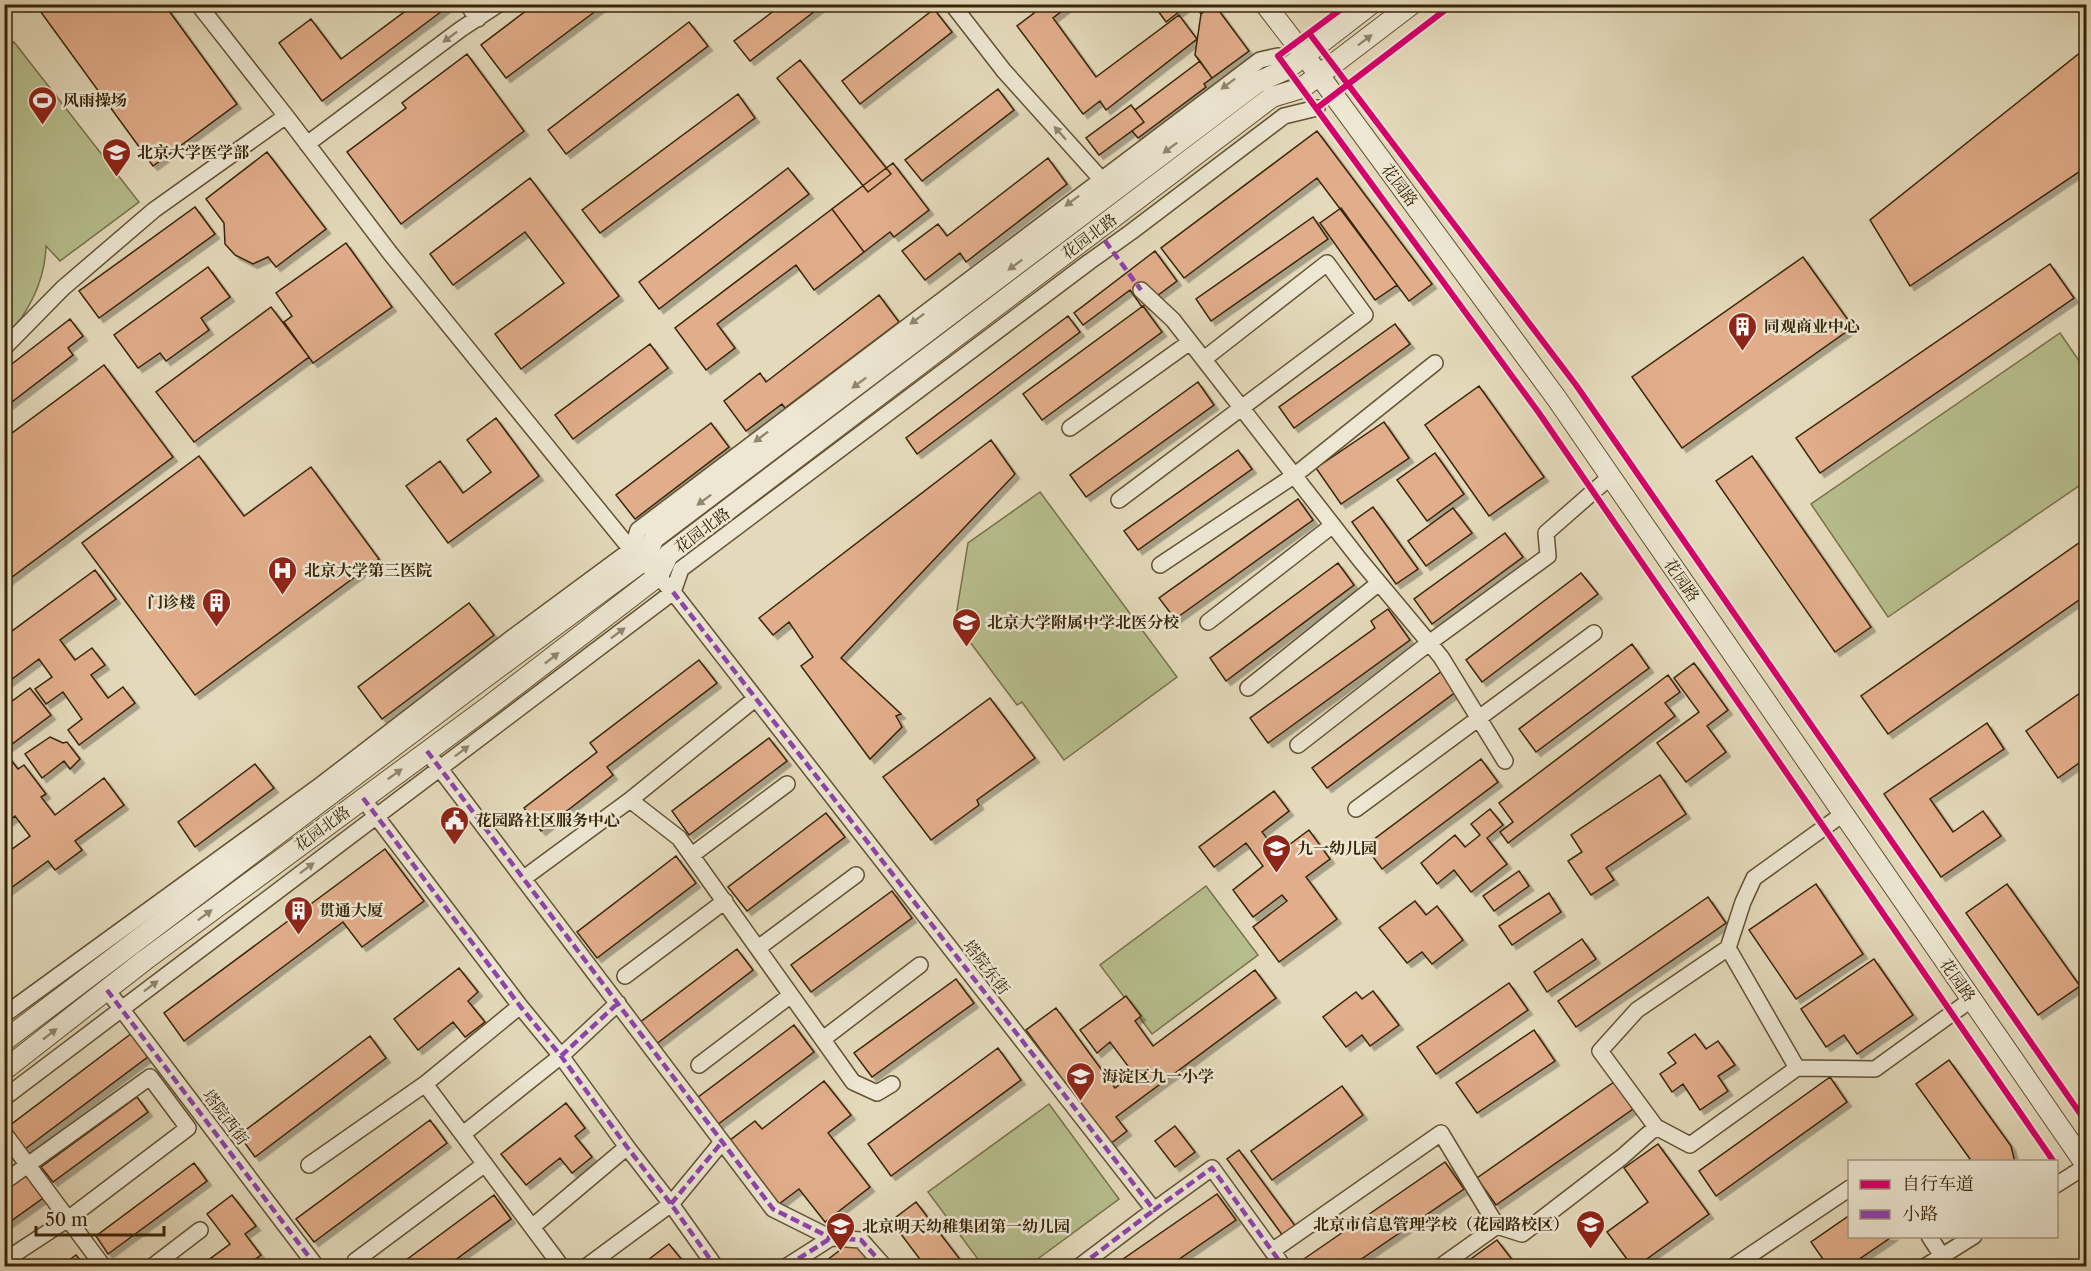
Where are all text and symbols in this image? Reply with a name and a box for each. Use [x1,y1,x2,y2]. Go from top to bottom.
one-way arrow [443,31,459,43]
one-way arrow [1357,34,1373,46]
one-way arrow [1220,77,1235,89]
sports icon: 风雨操场 [26,84,58,126]
place label: 风雨操场 [63,90,127,110]
one-way arrow [1053,126,1067,140]
school or university icon: 北京大学医学部 [100,136,132,178]
one-way arrow [1163,141,1178,153]
place label: 北京大学医学部 [137,142,250,162]
street label: 花园路 [1378,160,1422,210]
one-way arrow [1065,195,1080,207]
street label: 花园北路 [1057,209,1121,263]
one-way arrow [1007,259,1023,271]
building icon: 同观商业中心 [1727,310,1759,352]
one-way arrow [909,313,925,325]
place label: 同观商业中心 [1764,316,1860,336]
one-way arrow [852,376,867,388]
one-way arrow [754,431,770,443]
one-way arrow [696,494,712,507]
street label: 花园北路 [670,503,734,557]
hospital icon: 北京大学第三医院 [267,554,299,596]
street label: 花园路 [1660,555,1704,605]
place label: 北京大学第三医院 [304,560,432,580]
building icon: 门诊楼 [200,586,232,628]
place label: 门诊楼 [147,592,195,612]
school or university icon: 北京大学附属中学北医分校 [950,606,982,648]
place label: 北京大学附属中学北医分校 [987,612,1179,632]
one-way arrow [610,627,626,640]
one-way arrow [544,651,560,664]
one-way arrow [455,745,470,757]
one-way arrow [387,768,403,780]
street label: 花园北路 [290,801,354,855]
public building icon: 花园路社区服务中心 [439,804,471,846]
place label: 花园路社区服务中心 [476,810,620,830]
school or university icon: 九一幼儿园 [1260,832,1292,874]
place label: 九一幼儿园 [1297,838,1377,858]
one-way arrow [299,863,314,875]
building icon: 贯通大厦 [282,894,314,936]
place label: 贯通大厦 [319,900,383,920]
one-way arrow [197,909,213,921]
street label: 塔院东街 [959,936,1015,998]
street label: 花园路 [1936,955,1980,1005]
one-way arrow [144,981,159,993]
one-way arrow [43,1029,58,1041]
school or university icon: 海淀区九一小学 [1065,1060,1097,1102]
place label: 海淀区九一小学 [1102,1066,1214,1086]
street label: 塔院西街 [199,1085,253,1149]
legend [1848,1160,2058,1238]
text: 自行车道 [1902,1173,1974,1195]
scale bar [36,1199,164,1237]
text: 小路 [1902,1203,1938,1225]
school or university icon: 北京市信息管理学校（花园路校区） [1574,1208,1606,1250]
text: 50 m [45,1209,88,1231]
school or university icon: 北京明天幼稚集团第一幼儿园 [825,1210,857,1252]
place label: 北京市信息管理学校（花园路校区） [1313,1214,1569,1234]
place label: 北京明天幼稚集团第一幼儿园 [862,1216,1070,1236]

